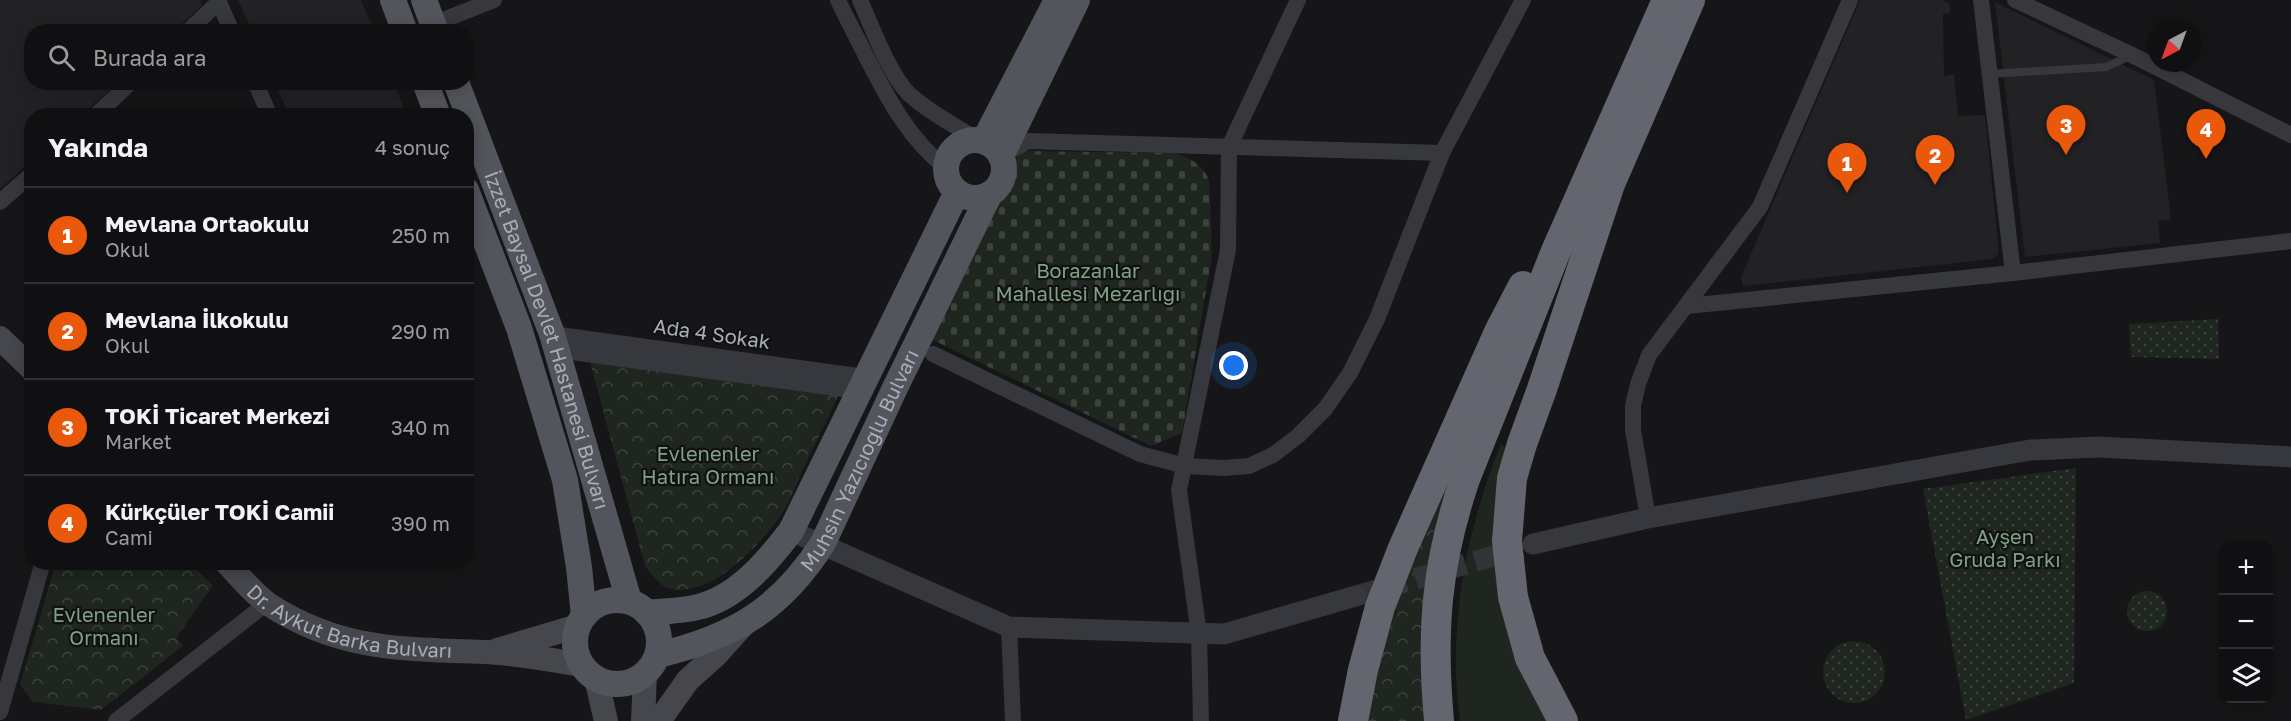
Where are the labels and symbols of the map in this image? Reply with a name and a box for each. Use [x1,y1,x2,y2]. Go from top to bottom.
north arrow [2147,18,2201,72]
pin: 3 [2046,106,2086,155]
pin: 4 [2186,110,2226,159]
pin: 2 [1916,136,1954,185]
pin: 1 [1828,144,1866,193]
street label: İzzet Baysal Devlet Hastanesi Bulvarı [480,167,615,512]
park label: Borazanlar Mahallesi Mezarlığı [996,258,1180,305]
street label: Ada 4 Sokak [652,313,772,353]
street label: Muhsin Yazıcıoğlu Bulvarı [795,345,923,575]
your location [1219,351,1248,380]
park label: Evlenenler Hatıra Ormanı [642,441,774,488]
park label: Ayşen Gruda Parkı [1949,524,2061,571]
street label: Dr. Aykut Barka Bulvarı [242,579,453,662]
park label: Evlenenler Ormanı [53,602,156,649]

